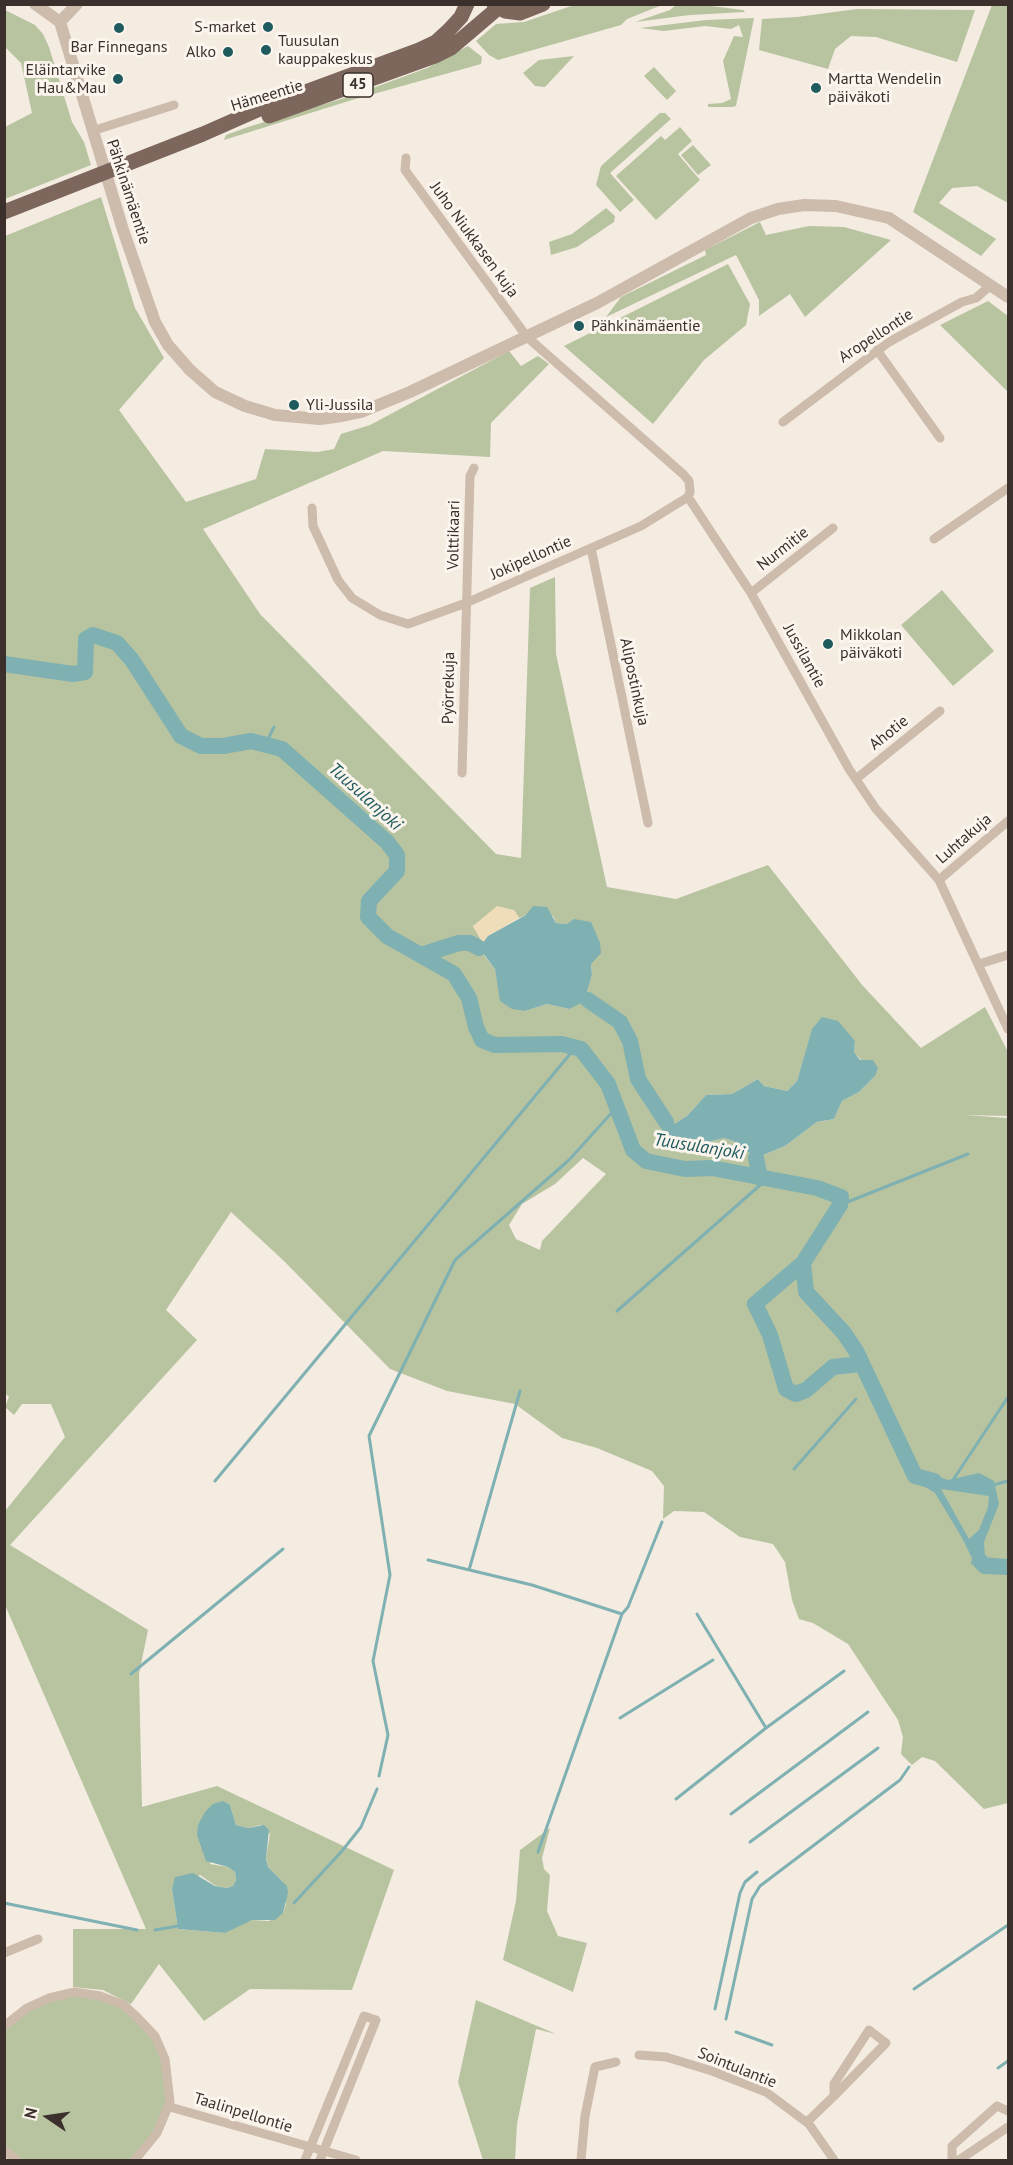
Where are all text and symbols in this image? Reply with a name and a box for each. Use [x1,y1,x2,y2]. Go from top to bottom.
place label: S-market [194,17,256,37]
marker: S-market [261,20,275,34]
marker: Bar Finnegans [112,21,126,35]
place label: Tuusulan kauppakeskus [278,31,373,69]
place label: Bar Finnegans [70,37,168,57]
place label: Alko [186,42,216,62]
marker: Tuusulan kauppakeskus [259,43,273,57]
marker: Alko [221,45,235,59]
place label: Eläintarvike Hau&Mau [25,60,106,98]
place label: Martta Wendelin päiväkoti [828,69,941,107]
marker: Eläintarvike Hau&Mau [111,72,125,86]
road number: 45 [343,73,373,97]
street label: Hämeentie [229,76,305,116]
marker: Martta Wendelin päiväkoti [809,81,823,95]
street label: Pähkinämäentie [102,137,154,247]
street label: Juho Niukkasen kuja [426,178,522,302]
street label: Aropellontie [835,305,917,367]
place label: Pähkinämäentie [591,316,700,336]
marker: Pähkinämäentie [572,319,586,333]
place label: Yli-Jussila [306,395,373,415]
marker: Yli-Jussila [287,398,301,412]
street label: Volttikaari [444,500,464,570]
street label: Nurmitie [753,523,813,575]
street label: Jokipellontie [488,532,574,584]
street label: Jussilantie [779,621,829,691]
place label: Mikkolan päiväkoti [840,625,902,663]
street label: Alipostinkuja [615,636,653,728]
marker: Mikkolan päiväkoti [821,637,835,651]
street label: Pyörrekuja [439,652,459,724]
street label: Ahotie [866,712,912,754]
water label: Tuusulanjoki [324,758,406,836]
street label: Luhtakuja [932,810,996,868]
water label: Tuusulanjoki [652,1129,746,1165]
street label: Sointulantie [695,2043,779,2093]
north arrow [18,2087,78,2147]
street label: Taalinpellontie [191,2089,295,2137]
text: N [20,2106,41,2120]

